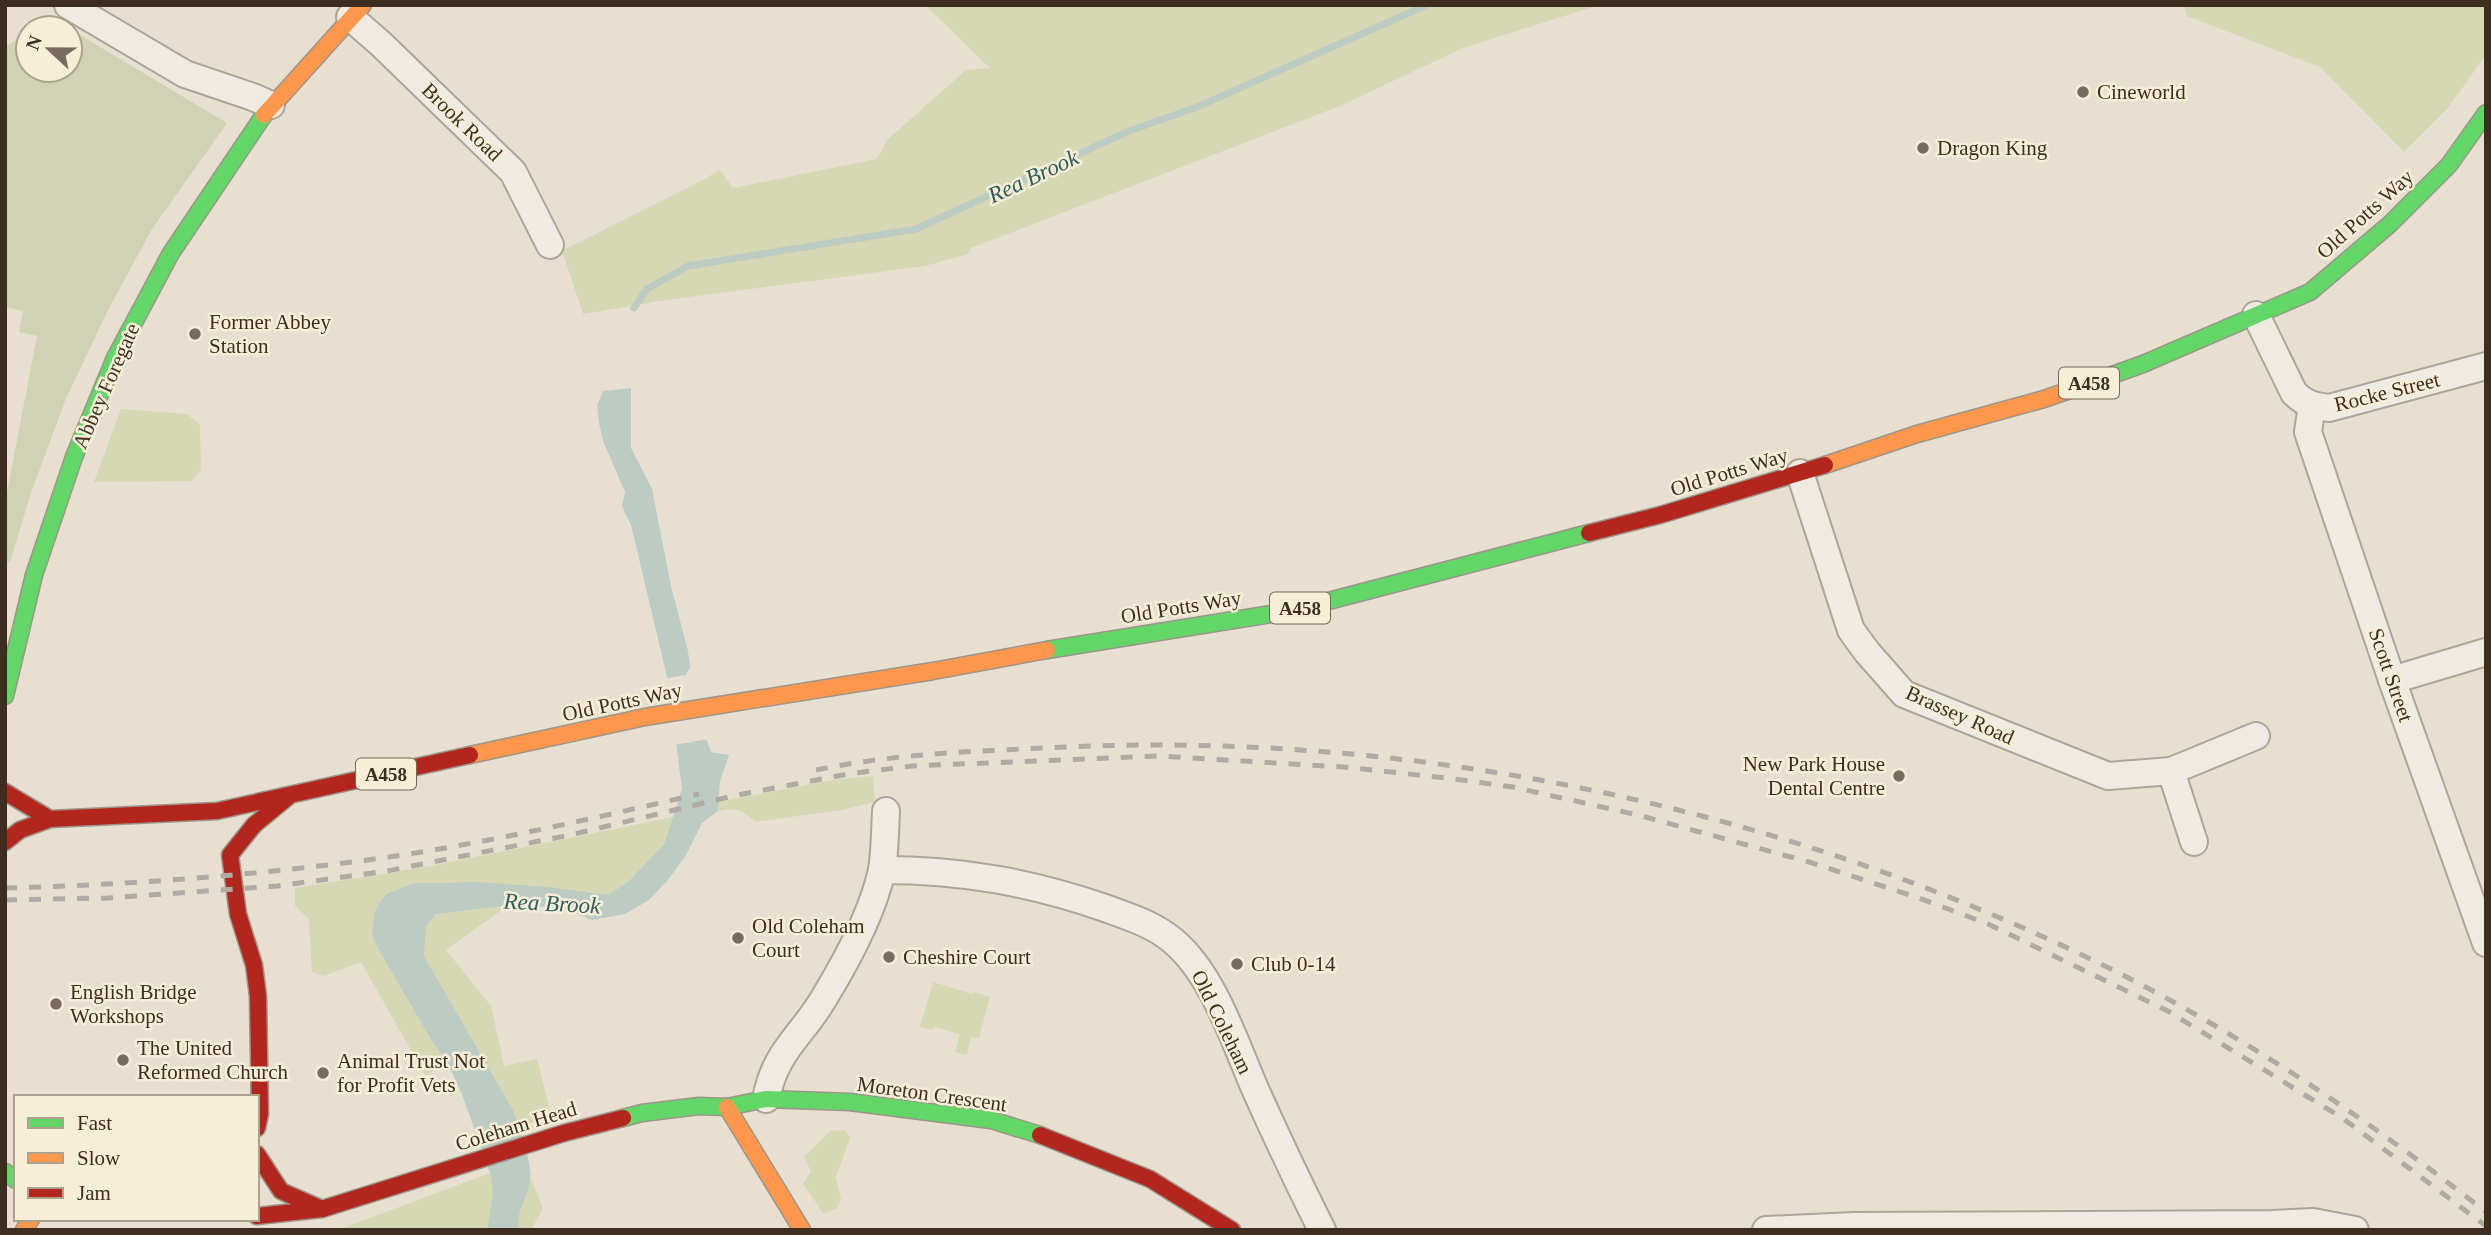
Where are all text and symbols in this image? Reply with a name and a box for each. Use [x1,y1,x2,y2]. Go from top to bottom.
north arrow [14,14,84,84]
text: N [21,32,46,53]
street label: Brook Road [417,78,507,166]
place label: Cineworld [2097,80,2186,104]
marker: Cineworld [2075,84,2091,100]
place label: Dragon King [1937,136,2048,160]
marker: Dragon King [1915,140,1931,156]
water label: Rea Brook [983,144,1083,209]
street label: Old Potts Way [2312,164,2419,264]
place label: Former Abbey Station [209,310,331,358]
street label: Abbey Foregate [68,320,144,452]
marker: Former Abbey Station [187,326,203,342]
street label: Rocke Street [2332,367,2442,417]
road number: A458 [2059,368,2119,398]
street label: Old Potts Way [1667,443,1791,501]
street label: Old Potts Way [1119,586,1243,628]
road number: A458 [1270,593,1330,624]
street label: Scott Street [2364,625,2418,725]
street label: Old Potts Way [560,678,684,726]
street label: Brassey Road [1902,680,2018,750]
place label: New Park House Dental Centre [1743,752,1885,800]
road number: A458 [356,758,416,790]
marker: New Park House Dental Centre [1891,768,1907,784]
water label: Rea Brook [502,888,602,919]
place label: Old Coleham Court [752,914,865,962]
marker: Old Coleham Court [730,930,746,946]
place label: Cheshire Court [903,945,1031,969]
marker: Cheshire Court [881,949,897,965]
place label: Club 0-14 [1251,952,1336,976]
marker: Club 0-14 [1229,956,1245,972]
street label: Old Coleham [1187,966,1257,1078]
place label: English Bridge Workshops [70,980,197,1028]
marker: English Bridge Workshops [48,996,64,1012]
place label: The United Reformed Church [137,1036,289,1084]
place label: Animal Trust Not for Profit Vets [337,1049,485,1097]
marker: The United Reformed Church [115,1052,131,1068]
marker: Animal Trust Not for Profit Vets [315,1065,331,1081]
street label: Moreton Crescent [856,1072,1009,1116]
legend [14,1095,259,1221]
street label: Coleham Head [453,1096,580,1156]
text: Fast [77,1111,112,1135]
text: Slow [77,1146,121,1170]
text: Jam [77,1181,111,1205]

